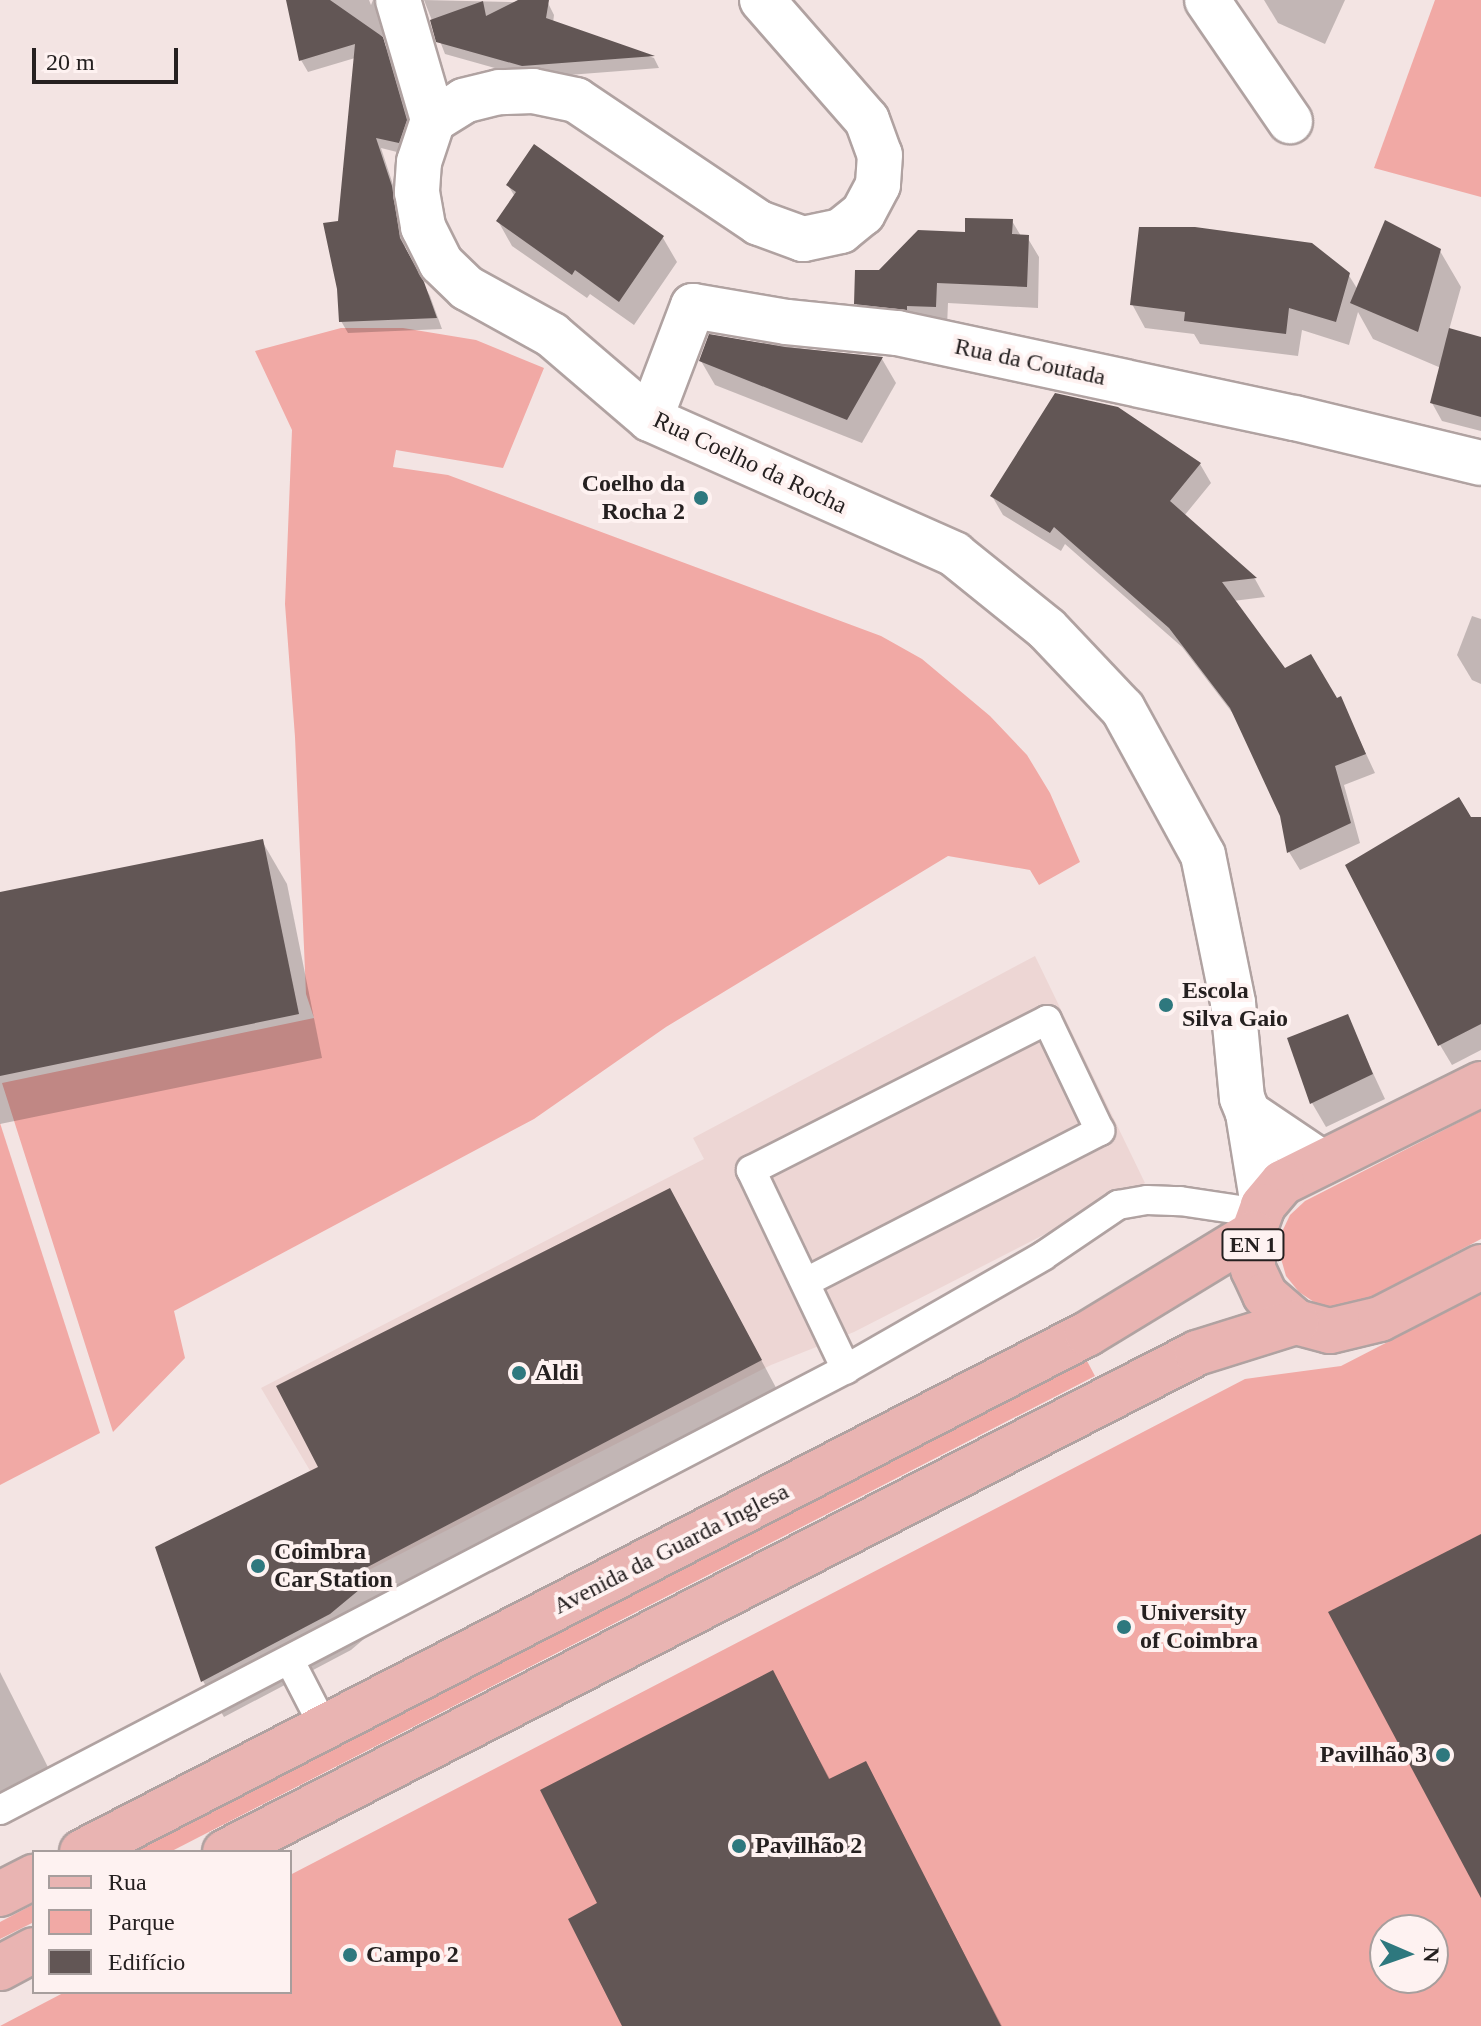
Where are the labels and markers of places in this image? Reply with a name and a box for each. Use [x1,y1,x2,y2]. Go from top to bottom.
place label: Coelho da Rocha 2 [582,470,685,526]
marker: Coelho da Rocha 2 [692,489,710,507]
place label: Escola Silva Gaio [1182,977,1288,1033]
marker: Escola Silva Gaio [1157,996,1175,1014]
place label: Aldi [535,1359,579,1387]
marker: Aldi [510,1364,528,1382]
place label: Coimbra Car Station [274,1538,393,1594]
marker: Coimbra Car Station [249,1557,267,1575]
place label: University of Coimbra [1140,1599,1258,1655]
marker: University of Coimbra [1115,1618,1133,1636]
place label: Pavilhão 3 [1320,1741,1427,1769]
marker: Pavilhão 3 [1434,1746,1452,1764]
place label: Pavilhão 2 [755,1832,862,1860]
marker: Pavilhão 2 [730,1837,748,1855]
place label: Campo 2 [366,1941,459,1969]
marker: Campo 2 [341,1946,359,1964]

